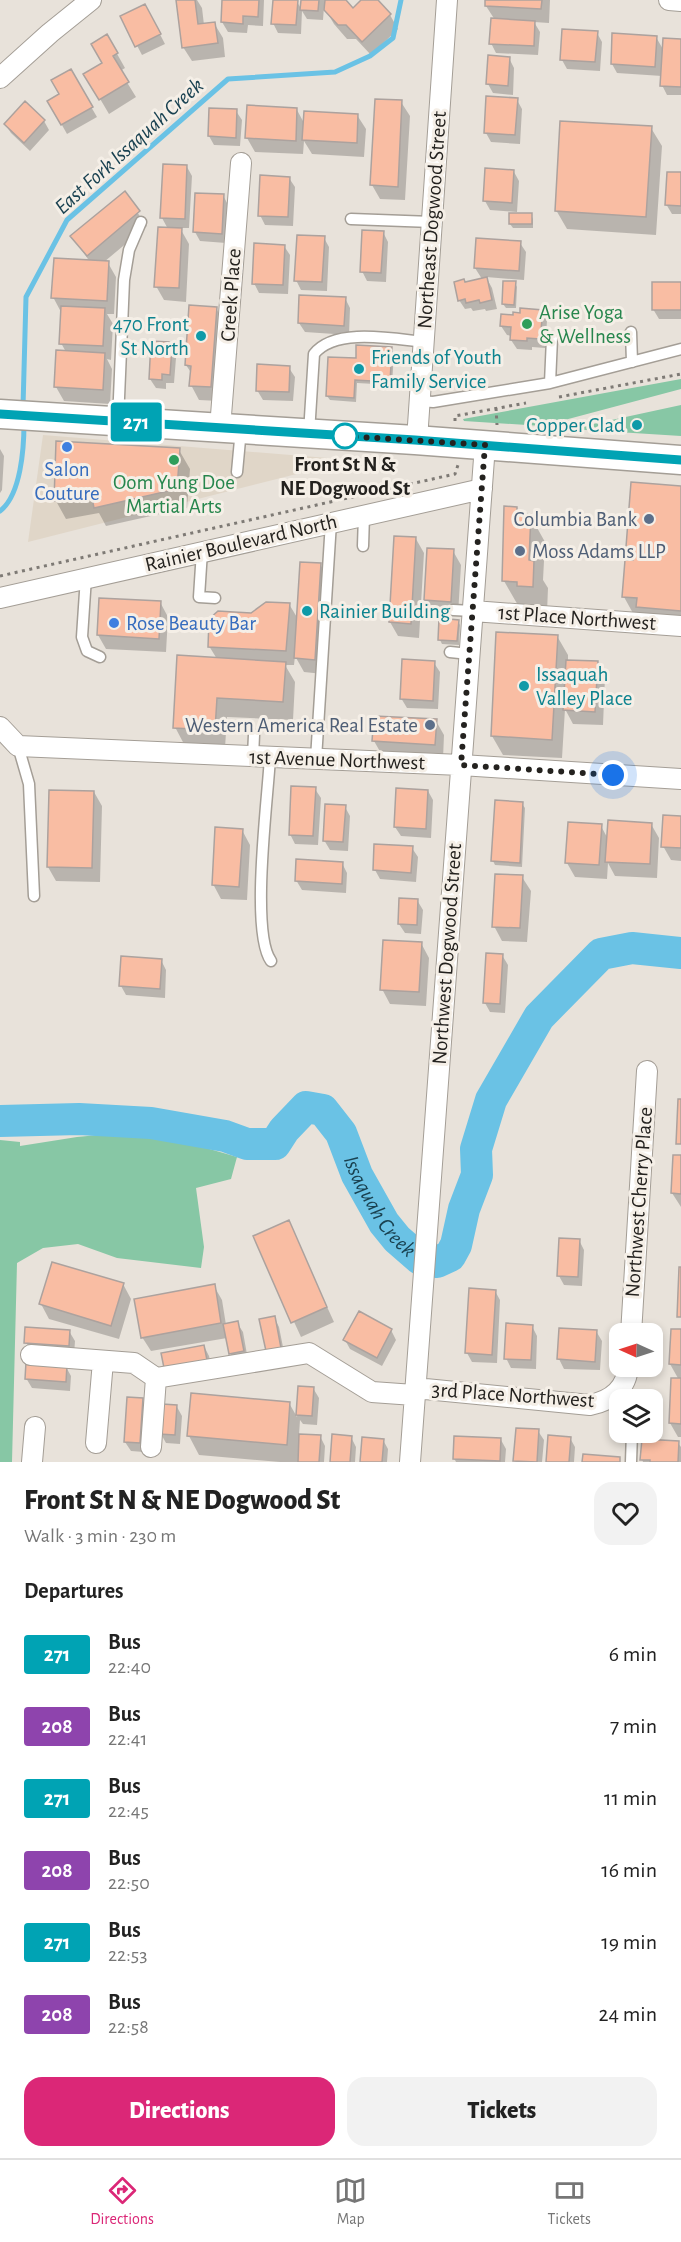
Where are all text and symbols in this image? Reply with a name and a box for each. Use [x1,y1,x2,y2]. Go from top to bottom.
water label: East Fork Issaquah Creek [51,74,207,218]
street label: Northeast Dogwood Street [414,110,450,330]
street label: Creek Place [217,248,245,342]
place label: Arise Yoga & Wellness [539,302,631,347]
place label: 470 Front St North [113,314,189,359]
marker: Arise Yoga & Wellness [520,317,534,331]
marker: 470 Front St North [194,329,208,343]
place label: Friends of Youth Family Service [371,347,502,392]
marker: Friends of Youth Family Service [352,362,366,376]
line badge: 271 [102,402,170,442]
text: 271 [123,412,149,433]
place label: Copper Clad [526,415,625,436]
marker: Copper Clad [630,418,644,432]
marker: Front St N & NE Dogwood St [332,423,358,449]
marker: Salon Couture [60,440,74,454]
marker: Oom Yung Doe Martial Arts [167,453,181,467]
place label: Front St N & NE Dogwood St [280,454,410,499]
place label: Salon Couture [34,459,100,504]
place label: Oom Yung Doe Martial Arts [113,472,235,517]
place label: Columbia Bank [513,509,637,530]
street label: Rainier Boulevard North [143,511,339,575]
marker: Columbia Bank [642,512,656,526]
place label: Moss Adams LLP [532,541,666,562]
marker: Moss Adams LLP [513,544,527,558]
place label: Rainier Building [319,601,451,622]
street label: 1st Place Northwest [497,602,657,634]
marker: Rainier Building [300,604,314,618]
place label: Rose Beauty Bar [126,613,256,634]
marker: Rose Beauty Bar [107,616,121,630]
place label: Issaquah Valley Place [536,664,632,709]
marker: Issaquah Valley Place [517,679,531,693]
place label: Western America Real Estate [185,715,418,736]
marker: Western America Real Estate [423,718,437,732]
street label: 1st Avenue Northwest [249,746,426,774]
your location [598,760,628,790]
street label: Northwest Dogwood Street [429,842,465,1065]
street label: Northwest Cherry Place [622,1106,656,1298]
water label: Issaquah Creek [340,1153,420,1261]
north arrow [609,1323,663,1377]
map controls [609,1323,663,1443]
street label: 3rd Place Northwest [431,1379,595,1411]
button: layers [609,1389,663,1443]
button: heart [594,1482,657,1545]
text: Front St N & NE Dogwood St [24,1487,340,1515]
text: Walk · 3 min · 230 m [24,1526,176,1546]
text: Departures [24,1580,124,1602]
text: Bus [108,1631,141,1653]
text: 6 min [609,1643,657,1665]
text: 271 [44,1644,70,1665]
text: 22:40 [108,1657,151,1677]
text: Bus [108,1703,141,1725]
text: 7 min [610,1715,657,1737]
text: 208 [41,1716,73,1737]
text: 22:41 [108,1729,147,1749]
text: Bus [108,1775,141,1797]
text: 11 min [604,1787,657,1809]
text: 271 [44,1788,70,1809]
text: 22:45 [108,1801,149,1821]
text: Bus [108,1847,141,1869]
text: 16 min [601,1859,657,1881]
text: 208 [41,1860,73,1881]
text: 22:50 [108,1873,150,1893]
text: Bus [108,1919,141,1941]
text: 19 min [601,1931,657,1953]
text: 271 [44,1932,70,1953]
text: 22:53 [108,1945,147,1965]
text: Bus [108,1991,141,2013]
text: 24 min [599,2003,657,2025]
text: 208 [41,2004,73,2025]
text: 22:58 [108,2017,149,2037]
button: Directions [24,2077,335,2146]
button: Tickets [347,2077,657,2146]
tab: Directions [90,2174,154,2229]
tab: Map [334,2174,367,2229]
tab: Tickets [548,2174,591,2229]

